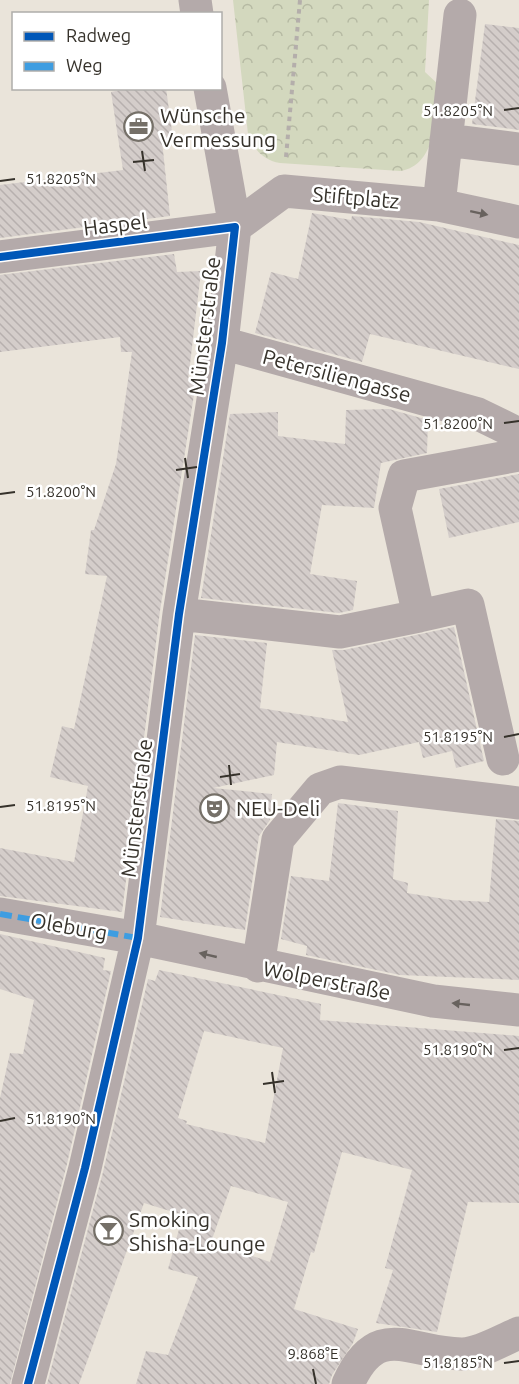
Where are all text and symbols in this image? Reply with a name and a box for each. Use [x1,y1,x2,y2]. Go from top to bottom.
legend [12,12,222,90]
text: Radweg [66,25,131,45]
text: Weg [66,55,103,75]
text: 51.8205°N [423,102,493,119]
place label: Wünsche Vermessung [160,103,276,151]
office icon: Wünsche Vermessung [123,111,155,143]
text: 51.8205°N [26,170,96,187]
street label: Stiftplatz [312,181,400,213]
street label: Haspel [82,208,148,240]
one-way arrow [470,209,488,219]
street label: Münsterstraße [184,255,224,397]
street label: Petersiliengasse [260,344,414,406]
text: 51.8200°N [423,415,493,432]
text: 51.8200°N [26,483,96,500]
text: 51.8195°N [423,728,493,745]
street label: Münsterstraße [116,737,156,879]
theatre icon: NEU-Deli [199,792,231,824]
place label: NEU-Deli [236,796,320,820]
text: 51.8195°N [26,797,96,814]
street label: Oleburg [29,907,109,945]
one-way arrow [199,949,217,959]
street label: Wolperstraße [261,956,393,1004]
one-way arrow [451,999,470,1009]
text: 51.8190°N [423,1041,493,1058]
text: 51.8190°N [26,1110,96,1127]
place label: Smoking Shisha-Lounge [129,1207,266,1255]
bar icon: Smoking Shisha-Lounge [92,1215,124,1247]
text: 9.868°E [288,1345,338,1362]
text: 51.8185°N [423,1354,493,1371]

